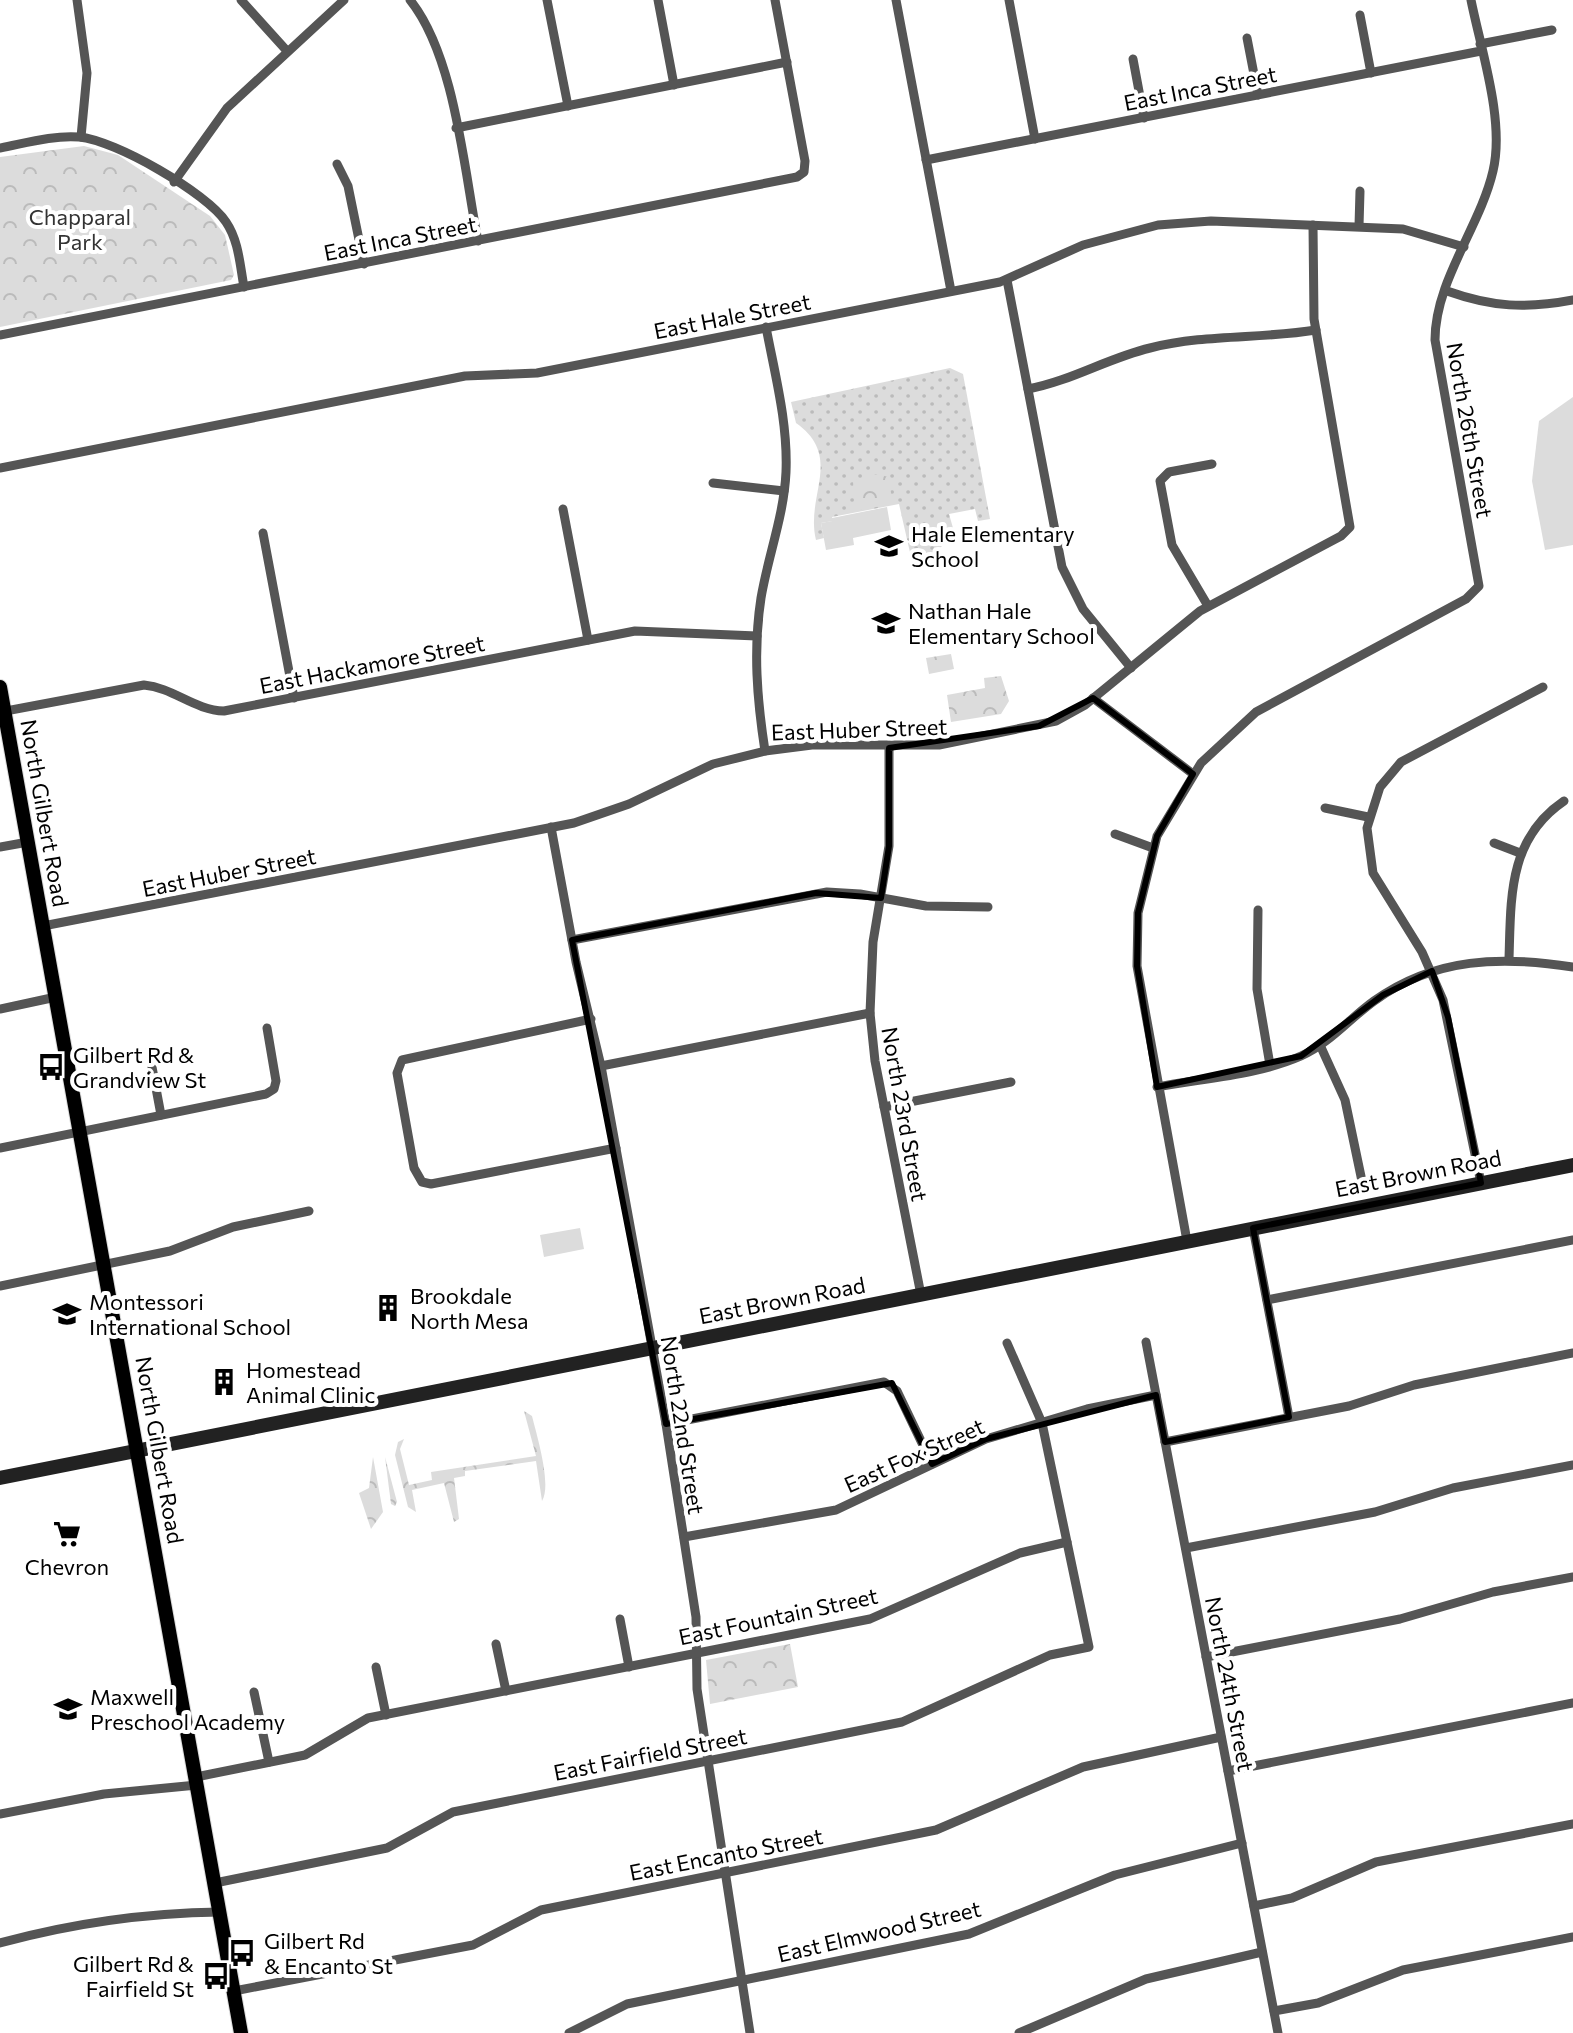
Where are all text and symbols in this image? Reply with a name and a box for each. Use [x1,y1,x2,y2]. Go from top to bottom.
street label: East Inca Street [1121,60,1279,116]
park label: Chapparal Park [29,203,131,255]
street label: East Inca Street [321,210,479,266]
street label: East Hale Street [651,288,813,344]
street label: North 26th Street [1441,340,1499,520]
place label: Hale Elementary School [911,520,1075,572]
school or university icon: Hale Elementary School [874,531,904,561]
place label: Nathan Hale Elementary School [908,597,1095,649]
school or university icon: Nathan Hale Elementary School [871,608,901,638]
street label: East Hackamore Street [257,629,487,699]
street label: East Huber Street [770,712,948,746]
street label: North Gilbert Road [15,717,75,909]
street label: East Huber Street [140,842,318,902]
street label: North 23rd Street [876,1025,934,1203]
place label: Gilbert Rd & Grandview St [73,1041,206,1093]
bus stop icon: Gilbert Rd & Grandview St [36,1052,66,1082]
street label: East Brown Road [1333,1144,1503,1202]
street label: East Brown Road [697,1271,867,1329]
place label: Brookdale North Mesa [410,1282,529,1334]
place label: Montessori International School [89,1288,291,1340]
building icon: Brookdale North Mesa [373,1293,403,1323]
school or university icon: Montessori International School [52,1299,82,1329]
street label: North 22nd Street [656,1334,710,1516]
street label: North Gilbert Road [130,1354,190,1546]
place label: Homestead Animal Clinic [246,1356,375,1408]
building icon: Homestead Animal Clinic [209,1367,239,1397]
street label: East Fox Street [840,1412,988,1498]
supermarket icon: Chevron [52,1519,82,1549]
place label: Chevron [25,1553,109,1580]
street label: East Fountain Street [676,1582,880,1650]
street label: North 24th Street [1200,1594,1260,1774]
place label: Maxwell Preschool Academy [90,1683,285,1735]
school or university icon: Maxwell Preschool Academy [53,1694,83,1724]
street label: East Fairfield Street [551,1722,749,1786]
street label: East Encanto Street [627,1822,825,1886]
street label: East Elmwood Street [775,1894,983,1968]
place label: Gilbert Rd & Encanto St [264,1927,393,1979]
bus stop icon: Gilbert Rd & Encanto St [227,1938,257,1968]
place label: Gilbert Rd & Fairfield St [73,1950,194,2002]
bus stop icon: Gilbert Rd & Fairfield St [201,1961,231,1991]

